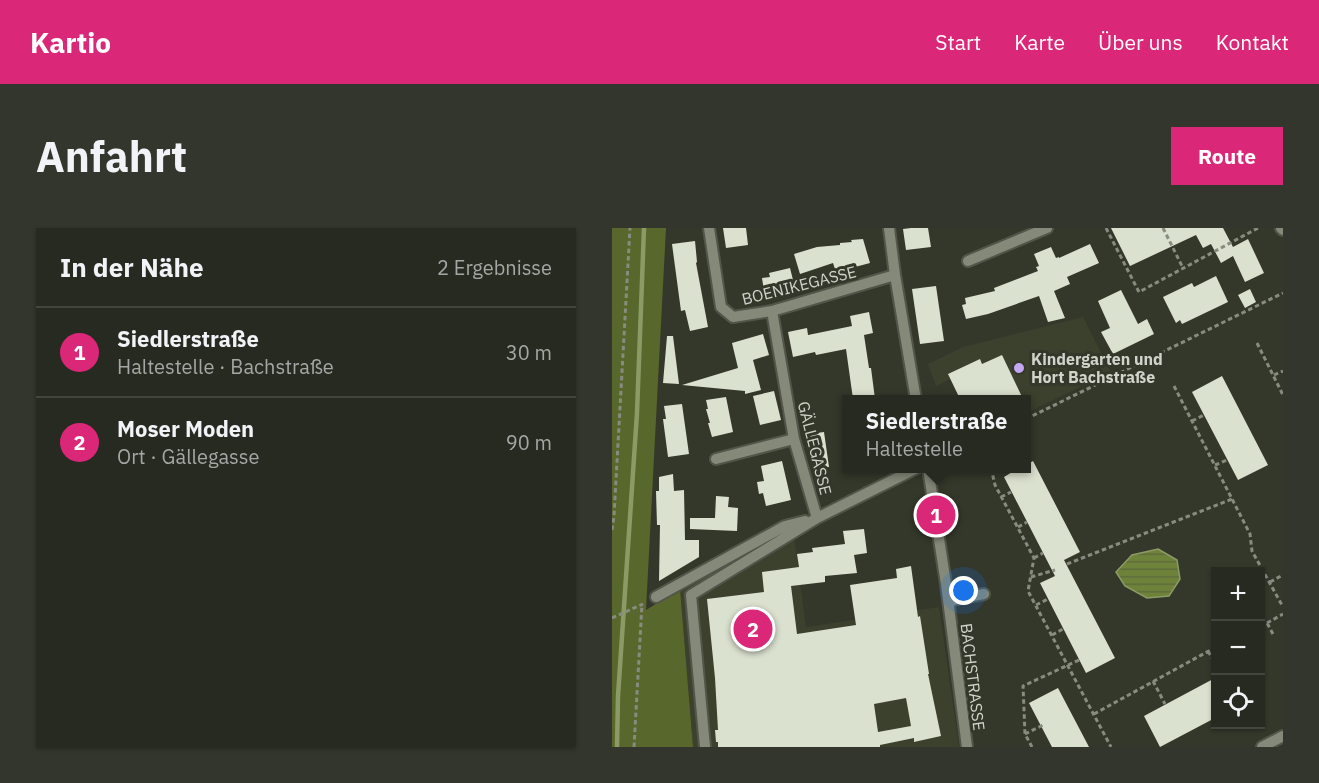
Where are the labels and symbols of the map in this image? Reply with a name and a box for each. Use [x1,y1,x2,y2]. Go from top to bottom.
street label: BOENIKEGASSE [740,261,858,309]
place label: Kindergarten und Hort Bachstraße [1031,349,1163,387]
marker: Kindergarten und Hort Bachstraße [1012,361,1026,375]
street label: GÄLLEGASSE [794,399,836,497]
pin: 1 [916,492,956,538]
your location [949,576,978,605]
pin: 2 [734,606,772,652]
street label: BACHSTRASSE [956,622,990,732]

